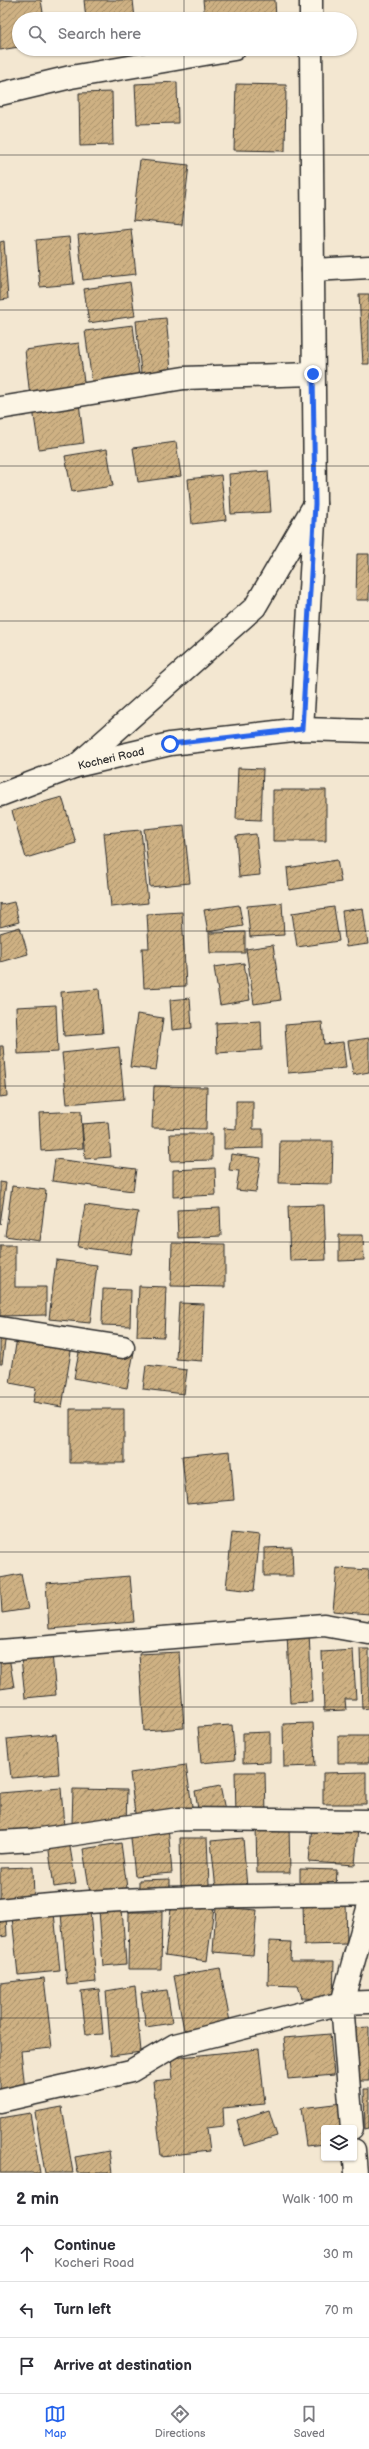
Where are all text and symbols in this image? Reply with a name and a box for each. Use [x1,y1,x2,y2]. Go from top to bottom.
search box [12,12,357,56]
icon: search [26,23,48,45]
text: Search here [58,25,141,44]
route end [304,365,322,383]
route start [161,735,179,753]
street label: Kocheri Road [77,745,146,772]
map controls [321,2125,357,2161]
button: layers [321,2125,357,2161]
text: 2 min [16,2189,59,2209]
text: Walk · 100 m [282,2191,353,2207]
text: Continue [54,2236,116,2255]
icon: ahead [16,2243,38,2265]
text: 30 m [323,2246,353,2262]
text: Kocheri Road [54,2255,134,2271]
icon: left [16,2299,38,2321]
text: Turn left [54,2300,111,2319]
text: 70 m [325,2302,353,2318]
icon: arrive [16,2355,38,2377]
text: Arrive at destination [54,2356,192,2375]
tab: Map [44,2403,66,2440]
tab: Directions [155,2403,205,2440]
tab: Saved [294,2403,325,2440]

